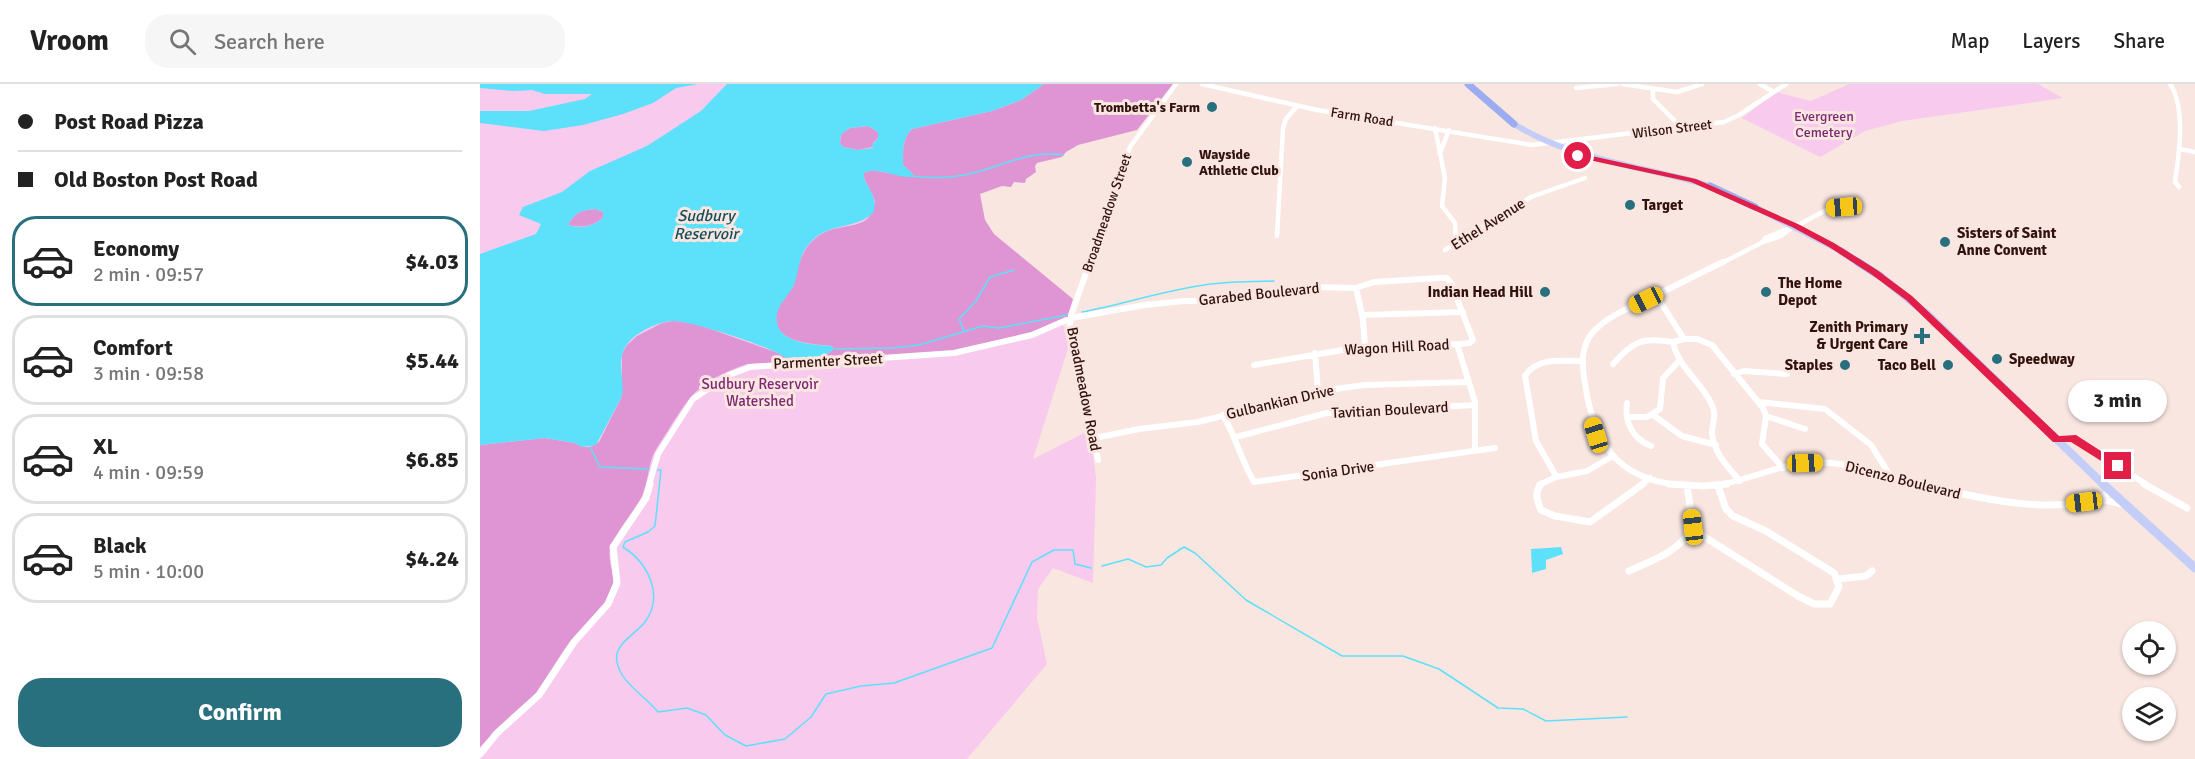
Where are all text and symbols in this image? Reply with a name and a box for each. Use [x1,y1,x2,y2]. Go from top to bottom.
search box [145,14,565,68]
text: Vroom [30,24,109,58]
icon: search [166,25,199,58]
text: Search here [214,28,325,55]
text: Map [1951,28,1989,54]
text: Layers [2022,28,2080,54]
text: Share [2113,28,2165,54]
place label: Trombetta's Farm [1094,99,1200,116]
marker: Trombetta's Farm [1205,100,1219,114]
street label: Farm Road [1329,104,1395,130]
text: Post Road Pizza [54,108,204,135]
park label: Evergreen Cemetery [1794,108,1854,141]
street label: Wilson Street [1631,116,1713,142]
route start [1564,142,1591,169]
place label: Wayside Athletic Club [1199,146,1279,179]
street label: Broadmeadow Street [1079,151,1135,275]
marker: Wayside Athletic Club [1180,155,1194,169]
text: Old Boston Post Road [54,166,258,193]
street label: Ethel Avenue [1448,194,1528,254]
place label: Target [1642,196,1684,214]
car [1825,197,1863,217]
marker: Target [1623,198,1637,212]
water label: Sudbury Reservoir [674,206,740,244]
place label: Sisters of Saint Anne Convent [1957,224,2057,259]
icon: car [21,234,75,288]
text: Economy [93,235,179,262]
marker: Sisters of Saint Anne Convent [1938,235,1952,249]
text: $4.03 [405,248,459,275]
text: 2 min · 09:57 [93,262,204,287]
place label: The Home Depot [1778,274,1842,309]
street label: Garabed Boulevard [1198,279,1320,309]
place label: Indian Head Hill [1428,283,1533,301]
car [1626,284,1666,316]
marker: Indian Head Hill [1538,285,1552,299]
marker: The Home Depot [1759,285,1773,299]
place label: Zenith Primary & Urgent Care [1809,318,1909,353]
street label: Broadmeadow Road [1063,325,1105,453]
marker: Zenith Primary & Urgent Care [1913,327,1931,345]
icon: car [21,333,75,387]
text: Comfort [93,334,173,361]
street label: Wagon Hill Road [1344,335,1450,359]
text: $5.44 [405,347,459,374]
street label: Parmenter Street [773,349,883,373]
place label: Speedway [2009,350,2075,368]
marker: Speedway [1990,352,2004,366]
place label: Staples [1785,356,1833,374]
place label: Taco Bell [1878,356,1936,374]
marker: Staples [1838,358,1852,372]
marker: Taco Bell [1941,358,1955,372]
text: 3 min · 09:58 [93,361,204,386]
park label: Sudbury Reservoir Watershed [701,375,819,410]
callout: 3 min [2068,379,2168,421]
street label: Gulbankian Drive [1224,381,1336,423]
text: 3 min [2093,388,2142,413]
street label: Tavitian Boulevard [1331,398,1449,422]
car [1582,415,1610,455]
icon: car [21,432,75,486]
text: XL [93,433,118,460]
text: $6.85 [405,446,459,473]
route end [2104,452,2131,479]
car [1787,453,1823,473]
street label: Sonia Drive [1301,457,1375,485]
street label: Dicenzo Boulevard [1843,457,1963,503]
text: 4 min · 09:59 [93,460,204,485]
car [2065,491,2103,513]
car [1682,508,1704,546]
icon: car [21,531,75,585]
text: Black [93,532,147,559]
text: $4.24 [405,545,459,572]
text: 5 min · 10:00 [93,559,204,584]
map controls [2122,621,2176,741]
button: locate [2122,621,2176,675]
button: Confirm [18,678,462,747]
button: layers [2122,687,2176,741]

